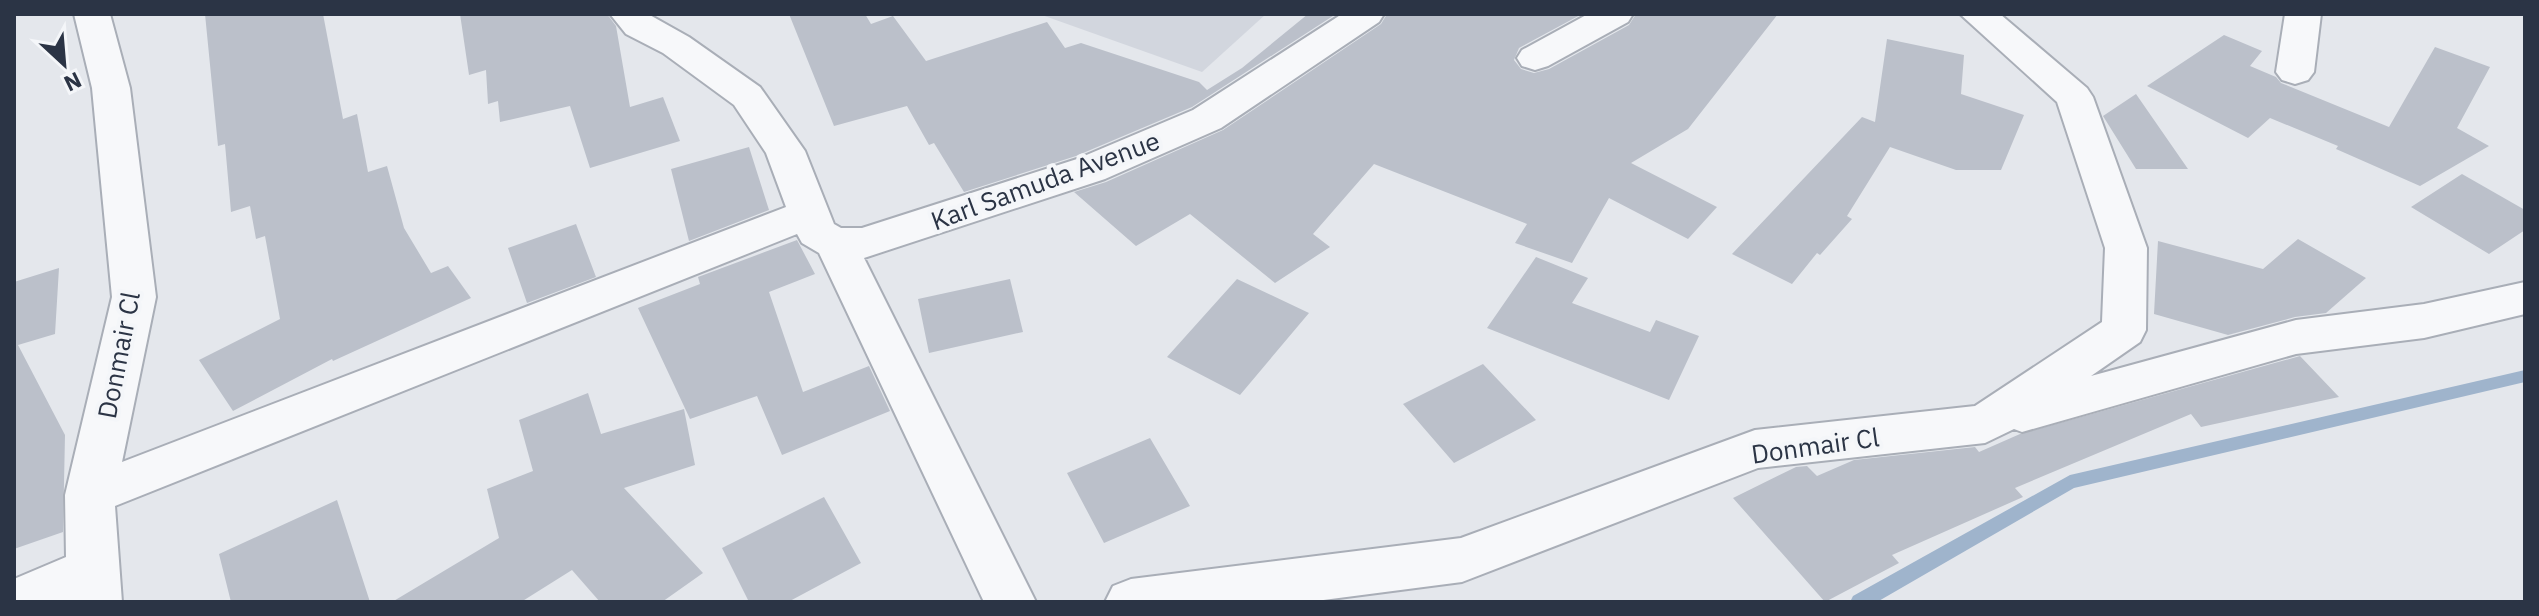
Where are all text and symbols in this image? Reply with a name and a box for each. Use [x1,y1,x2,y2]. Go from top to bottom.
north arrow [24,24,104,104]
text: N [59,66,87,99]
street label: Karl Samuda Avenue [926,123,1164,237]
street label: Donmair Cl [89,289,147,421]
street label: Donmair Cl [1749,419,1881,471]

